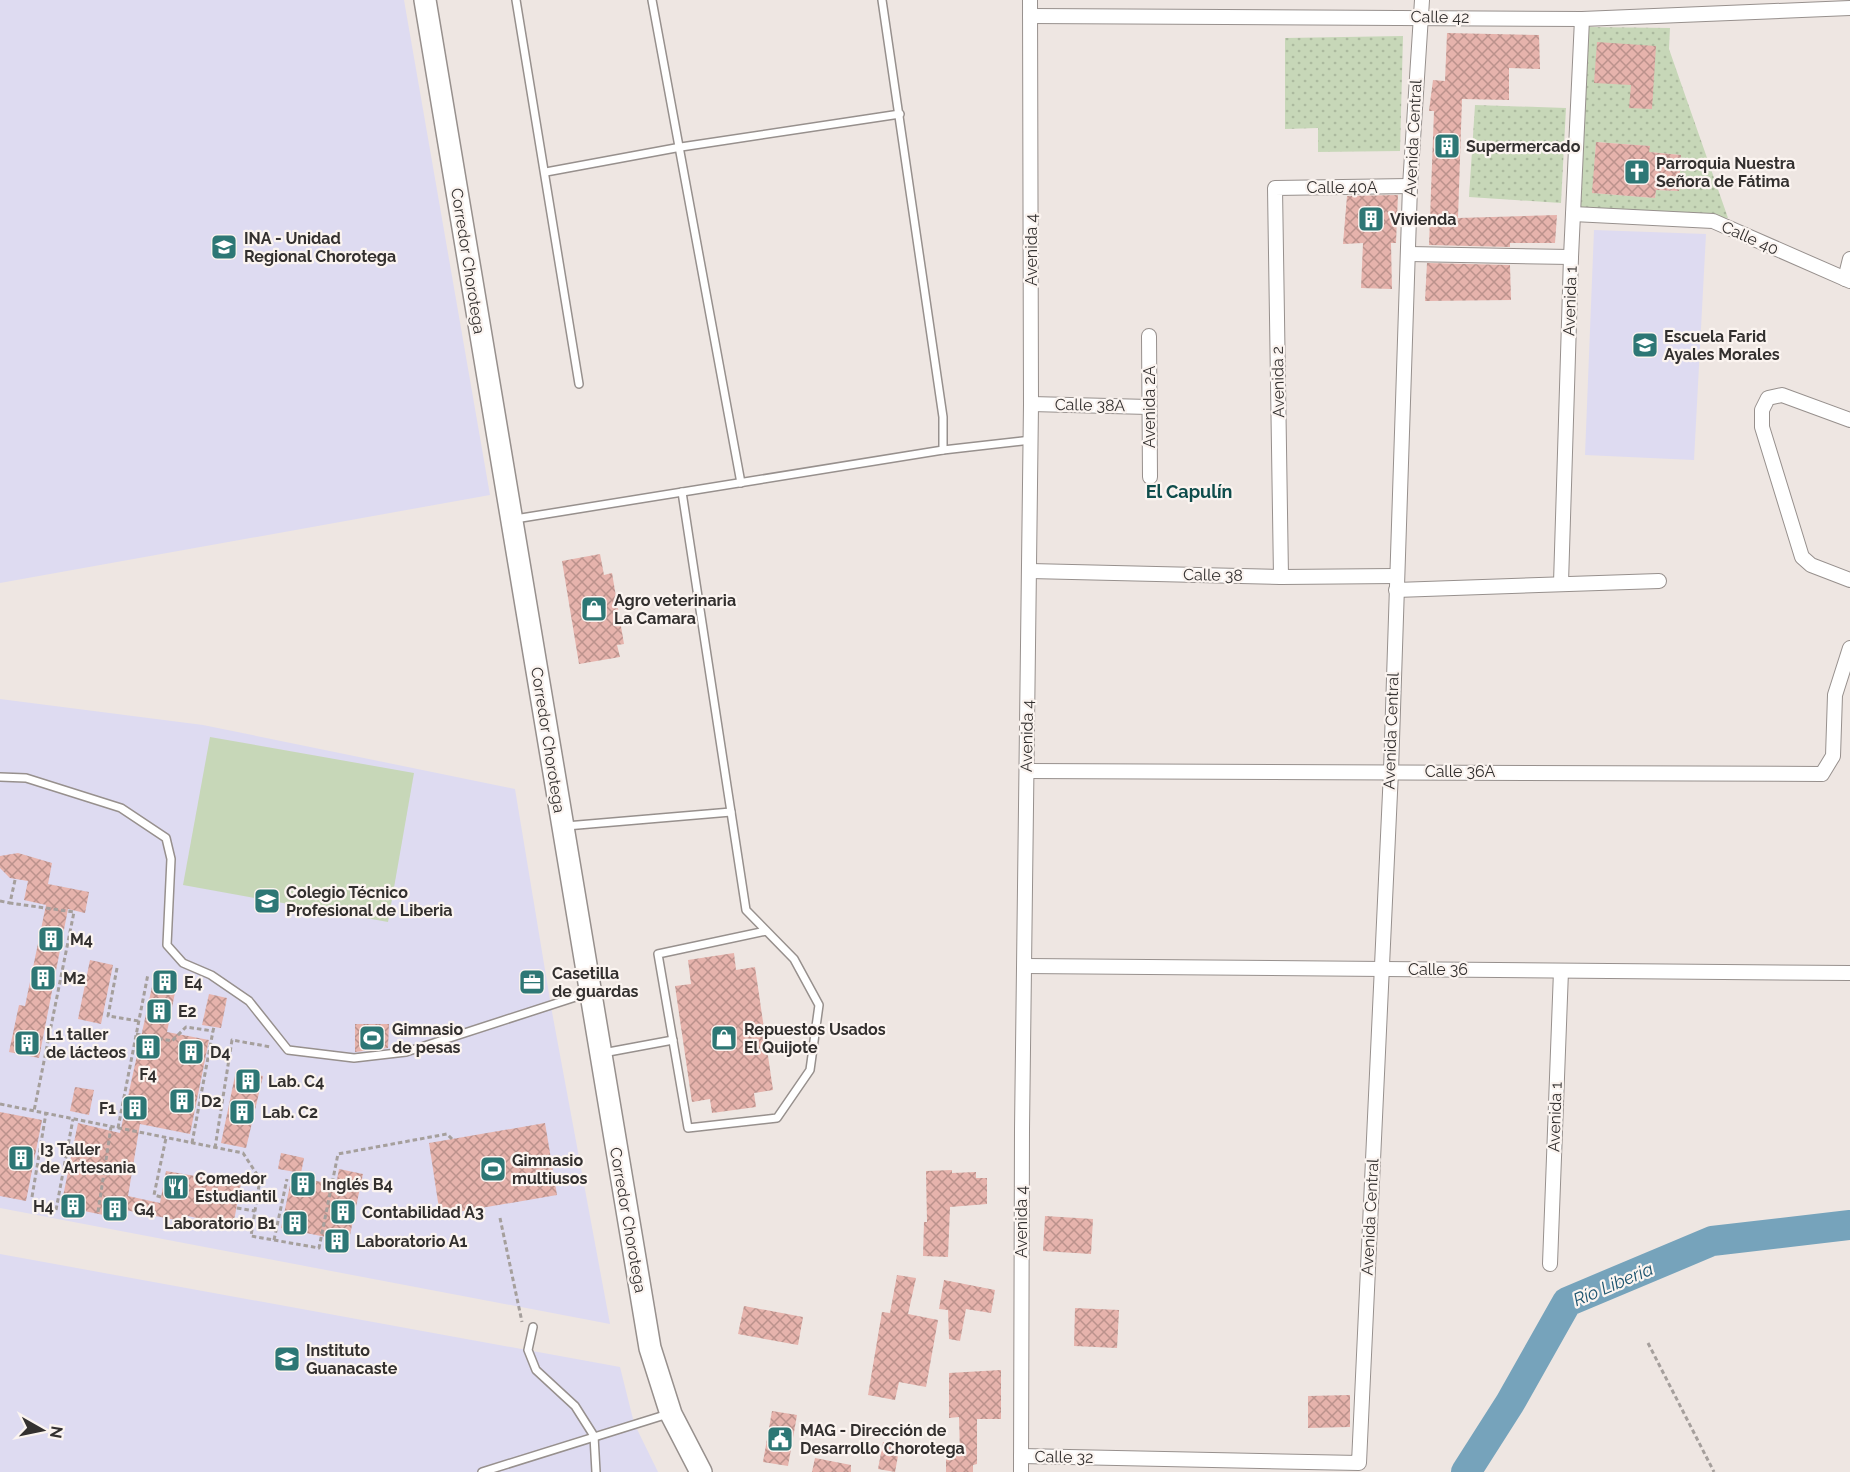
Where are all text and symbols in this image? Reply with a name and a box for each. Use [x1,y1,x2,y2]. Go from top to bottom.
street label: Calle 42 [1410,7,1470,27]
street label: Avenida Central [1400,78,1426,197]
building icon: Supermercado [1432,131,1462,161]
place label: Supermercado [1466,137,1581,156]
place label: Parroquia Nuestra Señora de Fátima [1656,154,1795,191]
church icon: Parroquia Nuestra Señora de Fátima [1622,157,1652,187]
street label: Calle 40A [1307,178,1378,197]
street label: Corredor Chorotega [447,187,489,335]
building icon: Vivienda [1356,204,1386,234]
place label: Vivienda [1390,210,1457,229]
street label: Avenida 4 [1022,214,1041,286]
street label: Calle 40 [1719,217,1781,259]
place label: INA - Unidad Regional Chorotega [244,229,396,266]
school or university icon: INA - Unidad Regional Chorotega [209,232,239,262]
street label: Avenida 1 [1559,265,1581,336]
place label: Escuela Farid Ayales Morales [1664,327,1780,364]
school or university icon: Escuela Farid Ayales Morales [1630,330,1660,360]
street label: Avenida 2 [1268,346,1288,418]
street label: Avenida 2A [1140,365,1159,448]
street label: Calle 38A [1055,395,1126,415]
district label: El Capulín [1146,481,1232,502]
street label: Calle 38 [1183,565,1243,585]
place label: Agro veterinaria La Camara [614,591,736,628]
shop icon: Agro veterinaria La Camara [579,594,609,624]
street label: Corredor Chorotega [527,666,569,814]
street label: Avenida Central [1379,671,1403,790]
street label: Avenida 4 [1017,699,1037,772]
street label: Calle 36A [1425,762,1496,781]
place label: Colegio Técnico Profesional de Liberia [286,883,452,920]
school or university icon: Colegio Técnico Profesional de Liberia [252,886,282,916]
building icon: M4 [36,924,66,954]
place label: M4 [70,930,93,949]
street label: Calle 36 [1408,960,1468,979]
building icon: M2 [28,963,58,993]
place label: Casetilla de guardas [552,964,639,1001]
building icon: E4 [150,967,180,997]
office icon: Casetilla de guardas [517,967,547,997]
place label: M2 [63,969,86,988]
place label: E4 [184,973,203,992]
building icon: E2 [144,996,174,1026]
place label: E2 [178,1002,197,1021]
place label: Gimnasio de pesas [392,1020,463,1057]
place label: Repuestos Usados El Quijote [744,1020,886,1057]
sports icon: Gimnasio de pesas [357,1023,387,1053]
shop icon: Repuestos Usados El Quijote [709,1023,739,1053]
place label: L1 taller de lácteos [46,1025,126,1062]
building icon: L1 taller de lácteos [12,1028,42,1058]
building icon: F4 [133,1032,163,1062]
building icon: D4 [176,1037,206,1067]
place label: D4 [210,1043,231,1062]
place label: F4 [139,1065,157,1084]
building icon: Lab. C4 [233,1066,263,1096]
place label: Lab. C4 [268,1072,324,1091]
street label: Avenida 1 [1544,1081,1566,1152]
building icon: D2 [167,1086,197,1116]
place label: D2 [201,1092,221,1111]
building icon: F1 [120,1093,150,1123]
building icon: Lab. C2 [227,1097,257,1127]
place label: F1 [99,1099,116,1118]
place label: Lab. C2 [262,1103,318,1122]
place label: I3 Taller de Artesania [40,1140,136,1177]
building icon: I3 Taller de Artesania [6,1143,36,1173]
street label: Corredor Chorotega [606,1146,650,1294]
place label: Gimnasio multiusos [512,1151,587,1188]
sports icon: Gimnasio multiusos [478,1154,508,1184]
street label: Avenida Central [1357,1157,1383,1276]
place label: Comedor Estudiantil [195,1169,278,1206]
building icon: Inglés B4 [288,1169,318,1199]
restaurant icon: Comedor Estudiantil [161,1172,191,1202]
place label: Inglés B4 [322,1175,393,1194]
street label: Avenida 4 [1012,1186,1031,1258]
building icon: H4 [58,1191,88,1221]
building icon: G4 [100,1194,130,1224]
place label: H4 [33,1197,54,1216]
building icon: Contabilidad A3 [328,1197,358,1227]
place label: G4 [134,1200,155,1219]
place label: Contabilidad A3 [362,1203,484,1222]
building icon: Laboratorio B1 [280,1208,310,1238]
place label: Laboratorio B1 [164,1214,276,1233]
building icon: Laboratorio A1 [322,1226,352,1256]
place label: Laboratorio A1 [356,1232,467,1251]
water label: Río Liberia [1570,1258,1656,1310]
place label: Instituto Guanacaste [306,1341,398,1378]
school or university icon: Instituto Guanacaste [272,1344,302,1374]
north arrow [12,1400,72,1460]
place label: MAG - Dirección de Desarrollo Chorotega [800,1421,965,1458]
public building icon: MAG - Dirección de Desarrollo Chorotega [765,1424,795,1454]
text: N [46,1425,67,1440]
street label: Calle 32 [1034,1447,1094,1467]

